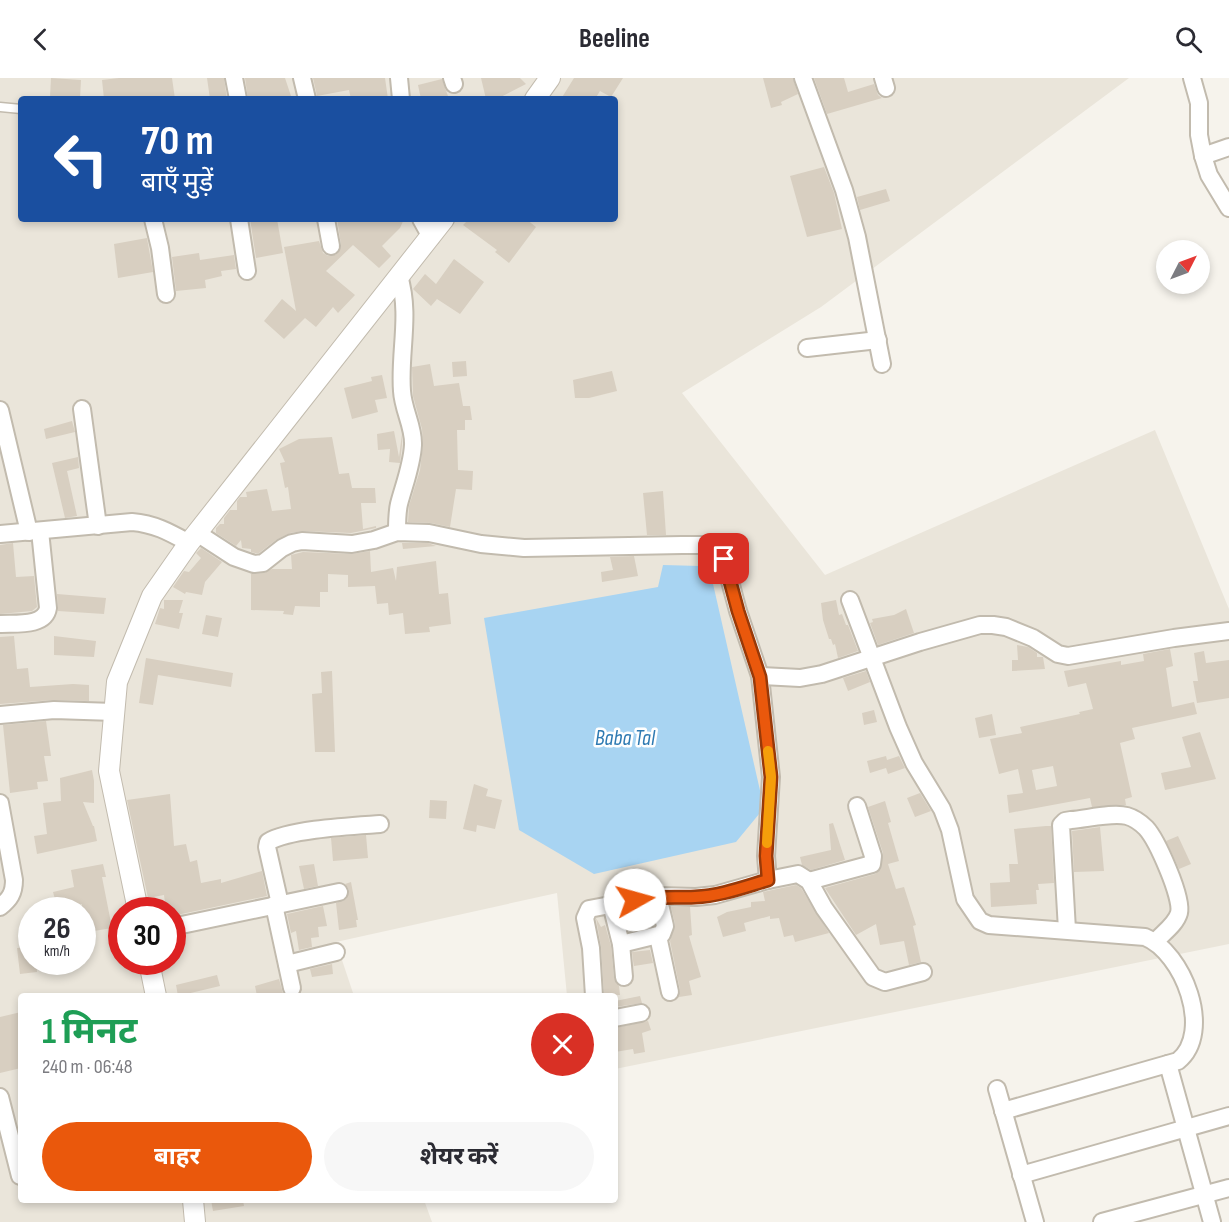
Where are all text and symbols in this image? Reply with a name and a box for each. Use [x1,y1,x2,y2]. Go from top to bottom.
icon: back [24,23,57,56]
text: Beeline [579,23,650,55]
icon: search [1172,23,1205,56]
text: 70 m [141,116,214,167]
icon: left [42,120,120,198]
text: बाएँ मुड़ें [141,167,213,199]
north arrow [1156,240,1210,294]
map controls [1156,240,1210,294]
pin [698,533,749,584]
icon: arrive [707,542,740,575]
water label: Baba Tal [595,725,656,752]
position arrow [603,868,667,932]
speed limit sign: 30 [108,897,186,975]
text: 26 [43,911,71,947]
text: km/h [44,942,70,961]
text: 1 मिनट [42,1011,137,1054]
button: close [531,1013,594,1076]
text: 240 m · 06:48 [42,1055,132,1079]
button: बाहर [42,1122,312,1191]
button: शेयर करें [324,1122,594,1191]

